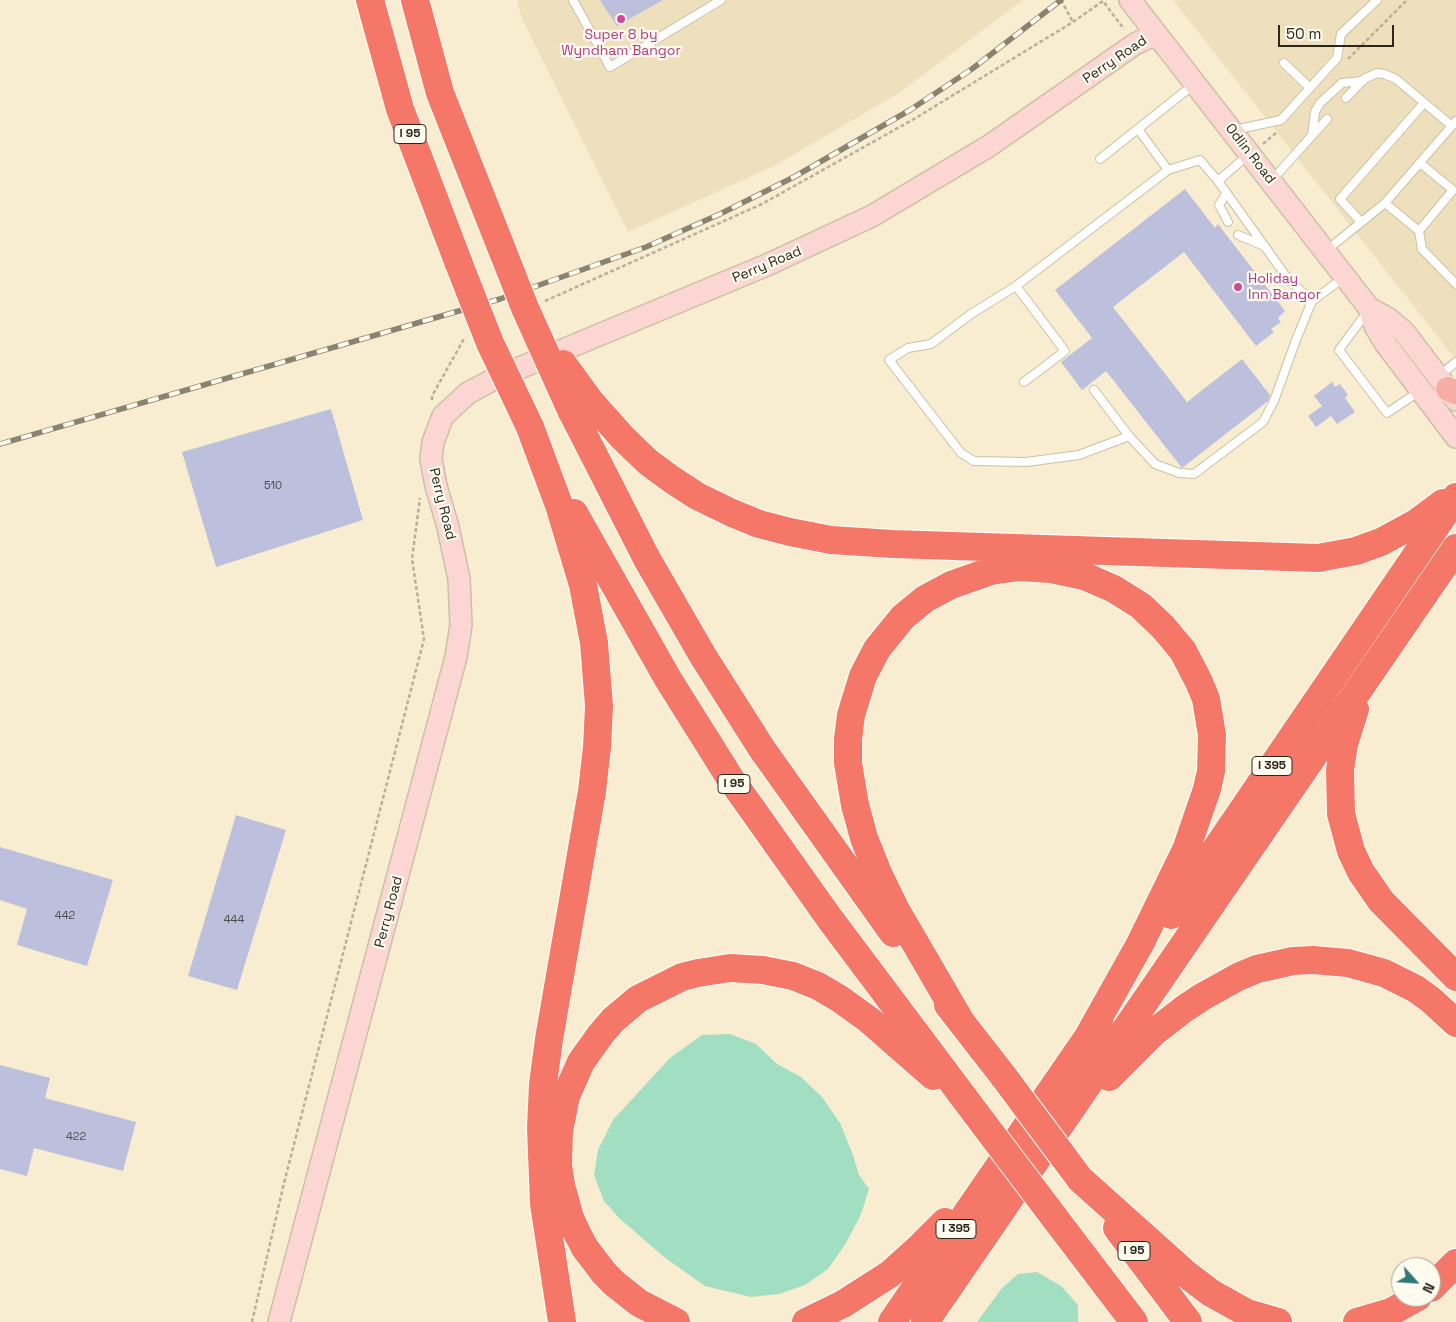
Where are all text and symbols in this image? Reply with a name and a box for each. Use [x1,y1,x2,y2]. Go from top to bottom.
marker: Super 8 by Wyndham Bangor [615,13,627,25]
scale bar [1281,15,1397,47]
text: 50 m [1286,24,1321,43]
place label: Super 8 by Wyndham Bangor [561,27,681,59]
street label: Perry Road [1080,32,1150,88]
street label: Odlin Road [1221,121,1279,187]
road number: I 95 [394,125,426,144]
street label: Perry Road [730,243,804,287]
place label: Holiday Inn Bangor [1248,271,1321,304]
marker: Holiday Inn Bangor [1232,281,1244,293]
street label: Perry Road [425,466,459,542]
house number: 510 [264,479,282,493]
road number: I 395 [1252,756,1292,776]
road number: I 95 [718,774,750,794]
street label: Perry Road [371,874,407,950]
house number: 442 [55,909,75,923]
house number: 444 [224,913,244,927]
house number: 422 [66,1130,86,1144]
road number: I 395 [936,1220,976,1238]
road number: I 95 [1118,1242,1150,1260]
north arrow [1391,1257,1441,1307]
text: N [1418,1280,1439,1296]

